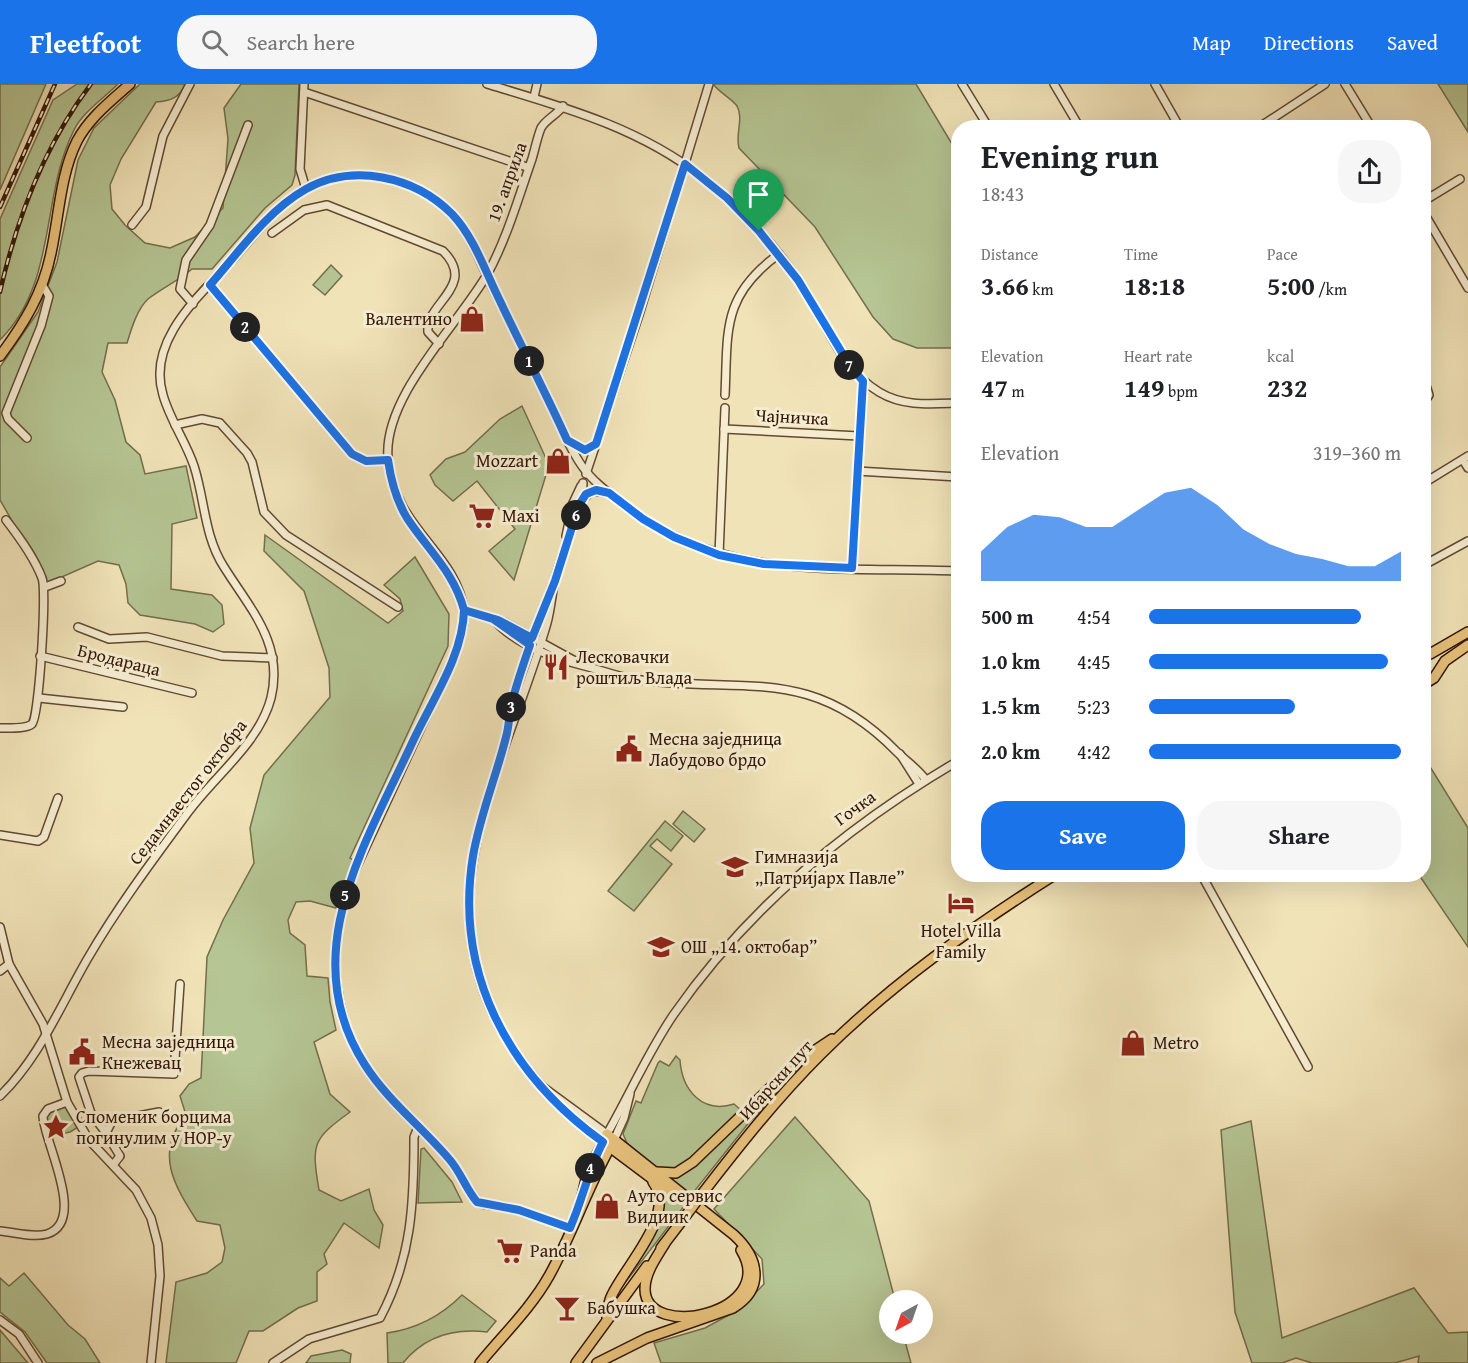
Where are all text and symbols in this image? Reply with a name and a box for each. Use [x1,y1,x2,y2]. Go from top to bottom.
search box [177,15,597,69]
text: Fleetfoot [30,22,141,63]
icon: search [198,26,231,59]
text: Search here [246,26,355,58]
text: Map [1192,27,1231,58]
text: Directions [1264,27,1354,58]
text: Saved [1387,27,1438,58]
text: Evening run [981,132,1158,180]
street label: 19. априла [480,138,534,226]
button: share [1338,140,1401,203]
pin [733,169,784,231]
icon: arrive [742,178,775,211]
text: 18:43 [981,179,1024,208]
text: Distance [981,242,1038,266]
text: Time [1124,242,1158,266]
text: Pace [1267,242,1298,266]
text: 3.66 [981,266,1029,305]
text: 18:18 [1124,266,1185,305]
text: 5:00 [1267,266,1315,305]
text: km [1029,277,1053,301]
text: /km [1315,277,1347,301]
shop icon: Валентино [457,304,487,334]
place label: Валентино [365,305,452,332]
pin: 2 [230,312,260,342]
text: 2 [241,315,249,339]
text: Elevation [981,344,1044,368]
text: Heart rate [1124,344,1193,368]
text: kcal [1267,344,1294,368]
pin: 1 [514,346,544,376]
text: 1 [525,349,533,373]
pin: 7 [834,350,864,380]
text: 7 [845,353,853,377]
text: 47 [981,368,1008,407]
text: 149 [1124,368,1164,407]
text: 232 [1267,368,1307,407]
text: m [1008,379,1025,403]
text: bpm [1164,379,1198,403]
street label: Чајничка [755,401,830,432]
text: Elevation [981,438,1059,467]
text: 319–360 m [1313,438,1401,467]
shop icon: Mozzart [543,446,573,476]
place label: Mozzart [476,447,539,474]
pin: 6 [561,500,591,530]
supermarket icon: Maxi [467,501,497,531]
place label: Maxi [502,502,540,529]
text: 6 [572,503,580,527]
text: 500 m [981,602,1034,631]
text: 4:54 [1077,602,1111,631]
street label: Бродараца [75,636,164,683]
place label: Лесковачки роштиљ Влада [576,643,693,691]
text: 1.0 km [981,647,1040,676]
text: 4:45 [1077,647,1111,676]
restaurant icon: Лесковачки роштиљ Влада [541,652,571,682]
pin: 3 [496,692,526,722]
text: 1.5 km [981,692,1040,721]
text: 5:23 [1077,692,1111,721]
text: 3 [507,695,515,719]
street label: Седамнаестог октобра [122,713,253,870]
place label: Месна заједница Лабудово брдо [649,725,782,773]
public building icon: Месна заједница Лабудово брдо [614,734,644,764]
text: 2.0 km [981,737,1040,766]
text: 4:42 [1077,737,1111,766]
street label: Гочка [828,783,881,832]
button: Save [981,801,1185,870]
button: Share [1197,801,1401,870]
place label: Гимназија „Патријарх Павле” [755,843,904,891]
school or university icon: Гимназија „Патријарх Павле” [720,852,750,882]
pin: 5 [330,880,360,910]
text: 5 [341,883,349,907]
hotel icon: Hotel Villa Family [946,888,976,918]
place label: Hotel Villa Family [921,917,1002,965]
school or university icon: ОШ „14. октобар” [646,932,676,962]
place label: ОШ „14. октобар” [681,933,817,960]
place label: Месна заједница Кнежевац [102,1028,235,1076]
shop icon: Metro [1118,1028,1148,1058]
place label: Metro [1153,1029,1199,1056]
street label: Ибарски пут [732,1033,819,1126]
public building icon: Месна заједница Кнежевац [67,1037,97,1067]
place label: Споменик борцима погинулим у НОР-у [76,1103,232,1151]
place icon: Споменик борцима погинулим у НОР-у [41,1112,71,1142]
pin: 4 [575,1153,605,1183]
text: 4 [586,1156,594,1180]
place label: Ауто сервис Видиик [627,1182,723,1230]
shop icon: Ауто сервис Видиик [592,1191,622,1221]
supermarket icon: Panda [495,1236,525,1266]
place label: Panda [530,1237,577,1264]
north arrow [879,1290,933,1344]
map controls [879,1290,933,1344]
bar icon: Бабушка [552,1293,582,1323]
place label: Бабушка [587,1294,656,1321]

